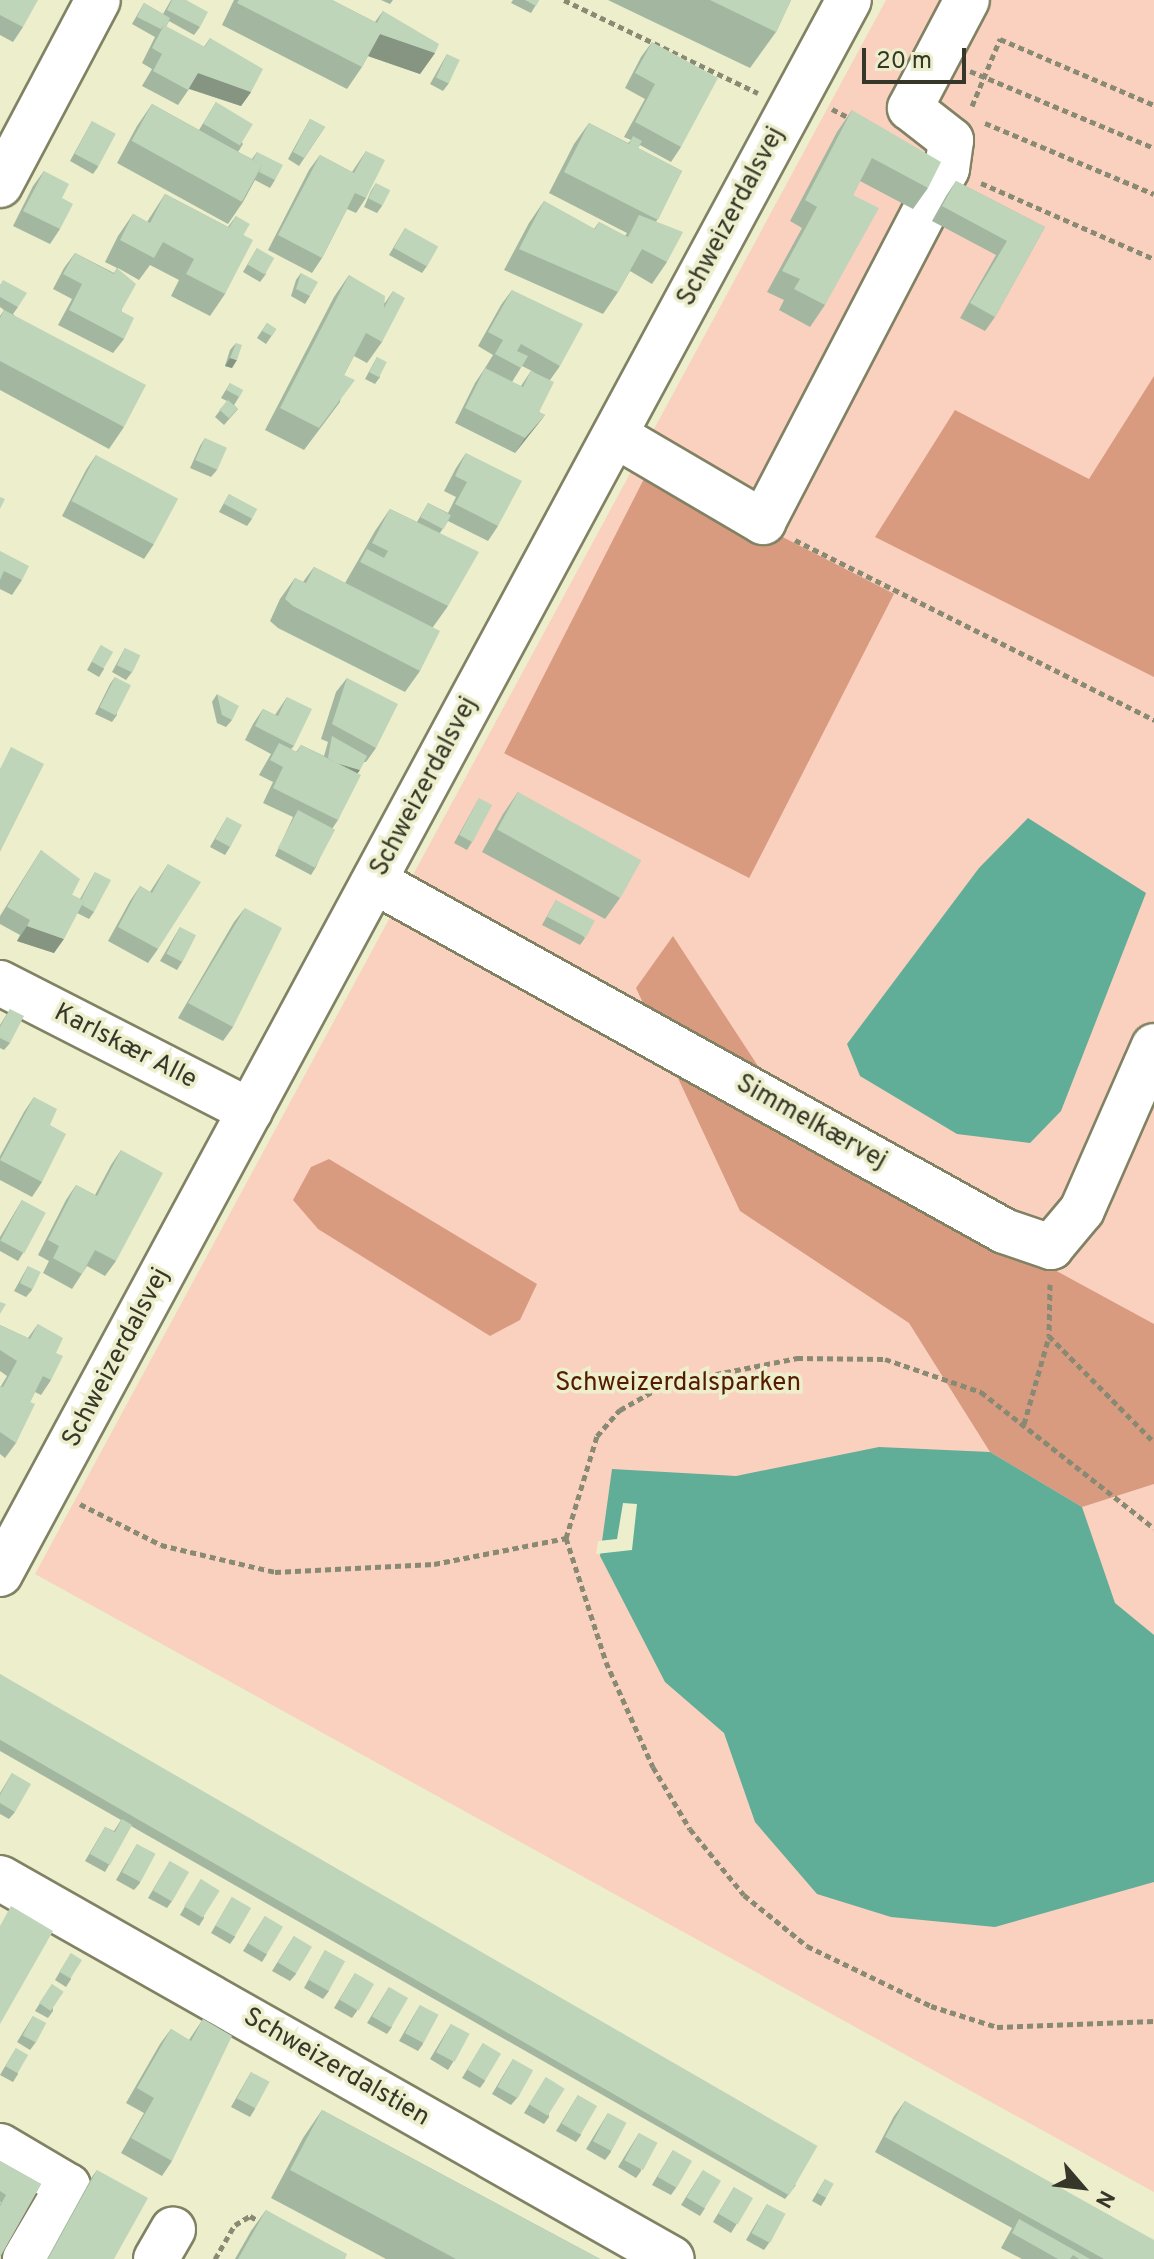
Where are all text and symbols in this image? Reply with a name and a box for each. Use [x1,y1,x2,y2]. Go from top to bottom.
scale bar [866,32,970,82]
text: 20 m [876,47,932,77]
street label: Schweizerdalsvej [672,122,792,312]
street label: Schweizerdalsvej [365,692,485,882]
street label: Karlskær Alle [48,997,202,1097]
street label: Simmelkærvej [730,1069,892,1177]
street label: Schweizerdalsvej [57,1263,177,1453]
park label: Schweizerdalsparken [555,1368,801,1400]
street label: Schweizerdalstien [237,2002,435,2134]
north arrow [1042,2147,1122,2227]
text: N [1088,2185,1119,2212]

